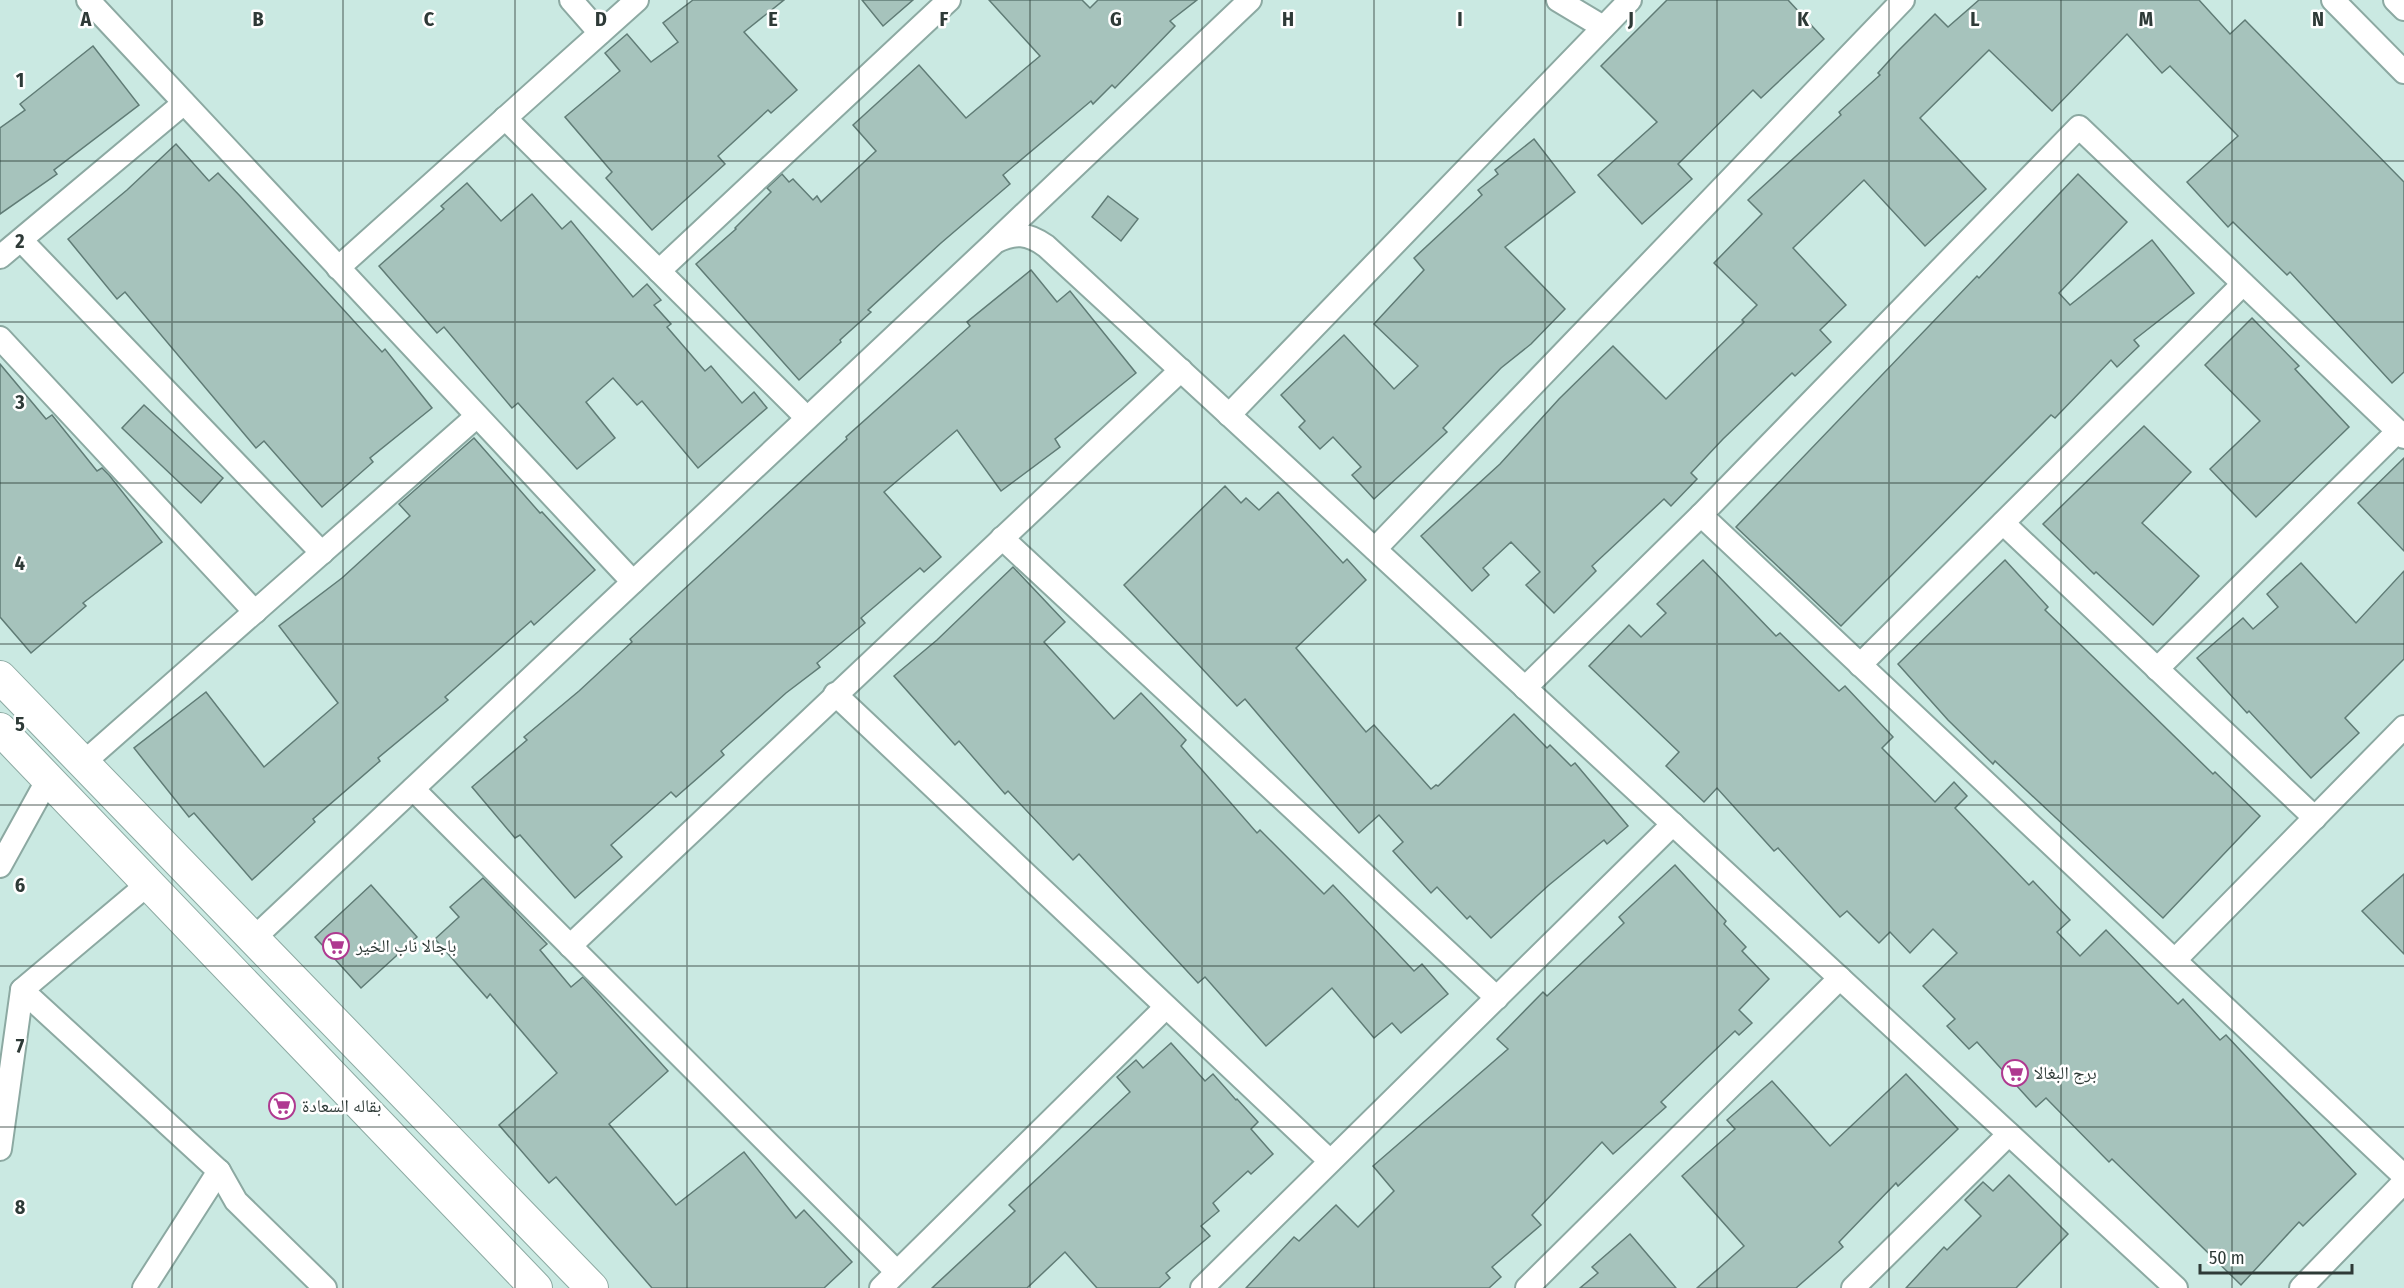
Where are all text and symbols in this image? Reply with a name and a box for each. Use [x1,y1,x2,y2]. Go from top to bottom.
text: A [80,7,93,31]
text: B [252,7,264,31]
text: C [424,7,435,31]
text: D [595,7,607,31]
text: E [768,7,778,31]
text: F [940,7,949,31]
text: G [1110,7,1122,31]
text: H [1282,7,1294,31]
text: I [1457,7,1463,31]
text: J [1627,7,1634,31]
text: K [1797,7,1809,31]
text: L [1970,7,1980,31]
text: M [2139,7,2153,31]
text: N [2312,7,2324,31]
text: 1 [16,68,24,92]
text: 2 [14,229,25,253]
text: 3 [14,390,25,414]
text: 4 [15,551,25,575]
text: 5 [15,712,25,736]
text: 6 [15,873,25,897]
supermarket icon: باجالا ناب الخير [321,931,351,961]
place label: باجالا ناب الخير [355,935,457,957]
text: 7 [16,1034,25,1058]
supermarket icon: برج البغالا [2000,1058,2030,1088]
place label: برج البغالا [2034,1062,2097,1085]
supermarket icon: بقاله السعادة [267,1091,297,1121]
place label: بقاله السعادة [302,1095,382,1117]
text: 8 [15,1195,26,1219]
scale bar [2200,1237,2352,1275]
text: 50 m [2209,1247,2245,1269]

